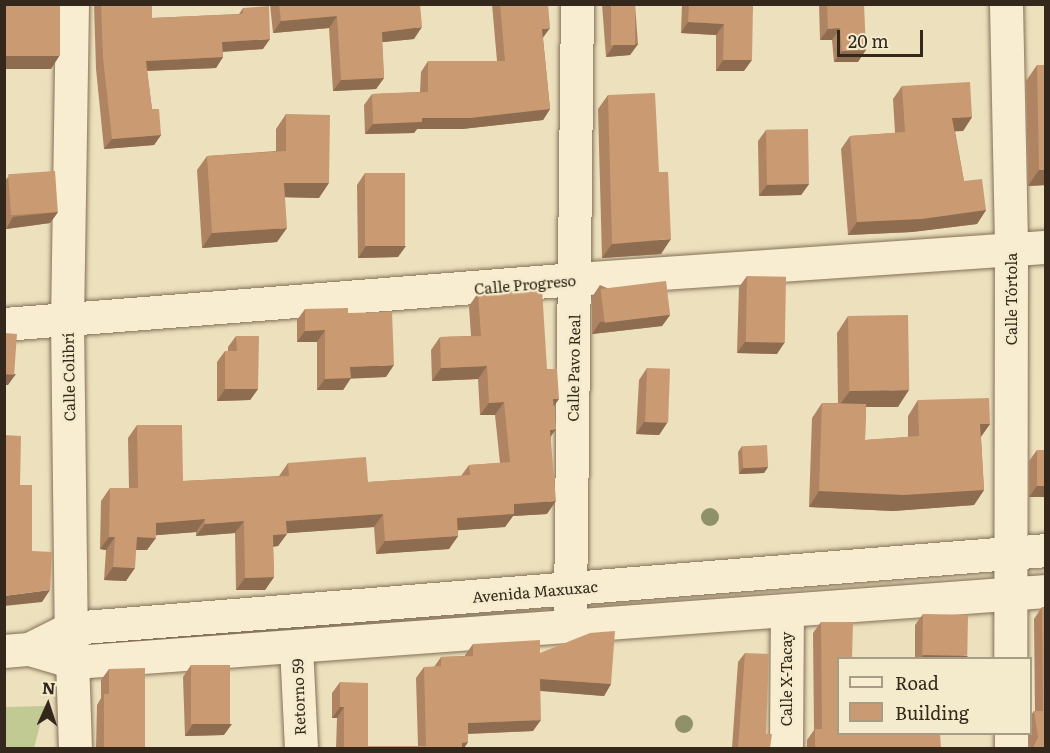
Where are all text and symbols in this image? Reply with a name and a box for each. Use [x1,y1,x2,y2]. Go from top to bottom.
scale bar [840,18,926,56]
text: 20 m [848,27,889,54]
street label: Calle Tórtola [1002,253,1020,345]
street label: Calle Progreso [473,271,577,297]
street label: Calle Pavo Real [563,314,583,422]
street label: Calle Colibrí [58,332,78,422]
street label: Avenida Maxuxac [472,577,598,605]
street label: Calle X-Tacay [777,632,795,726]
legend [837,657,1032,735]
street label: Retorno 59 [288,658,308,736]
text: Road [895,669,939,696]
north arrow [18,675,78,735]
text: N [42,675,56,699]
text: Building [895,699,969,726]

